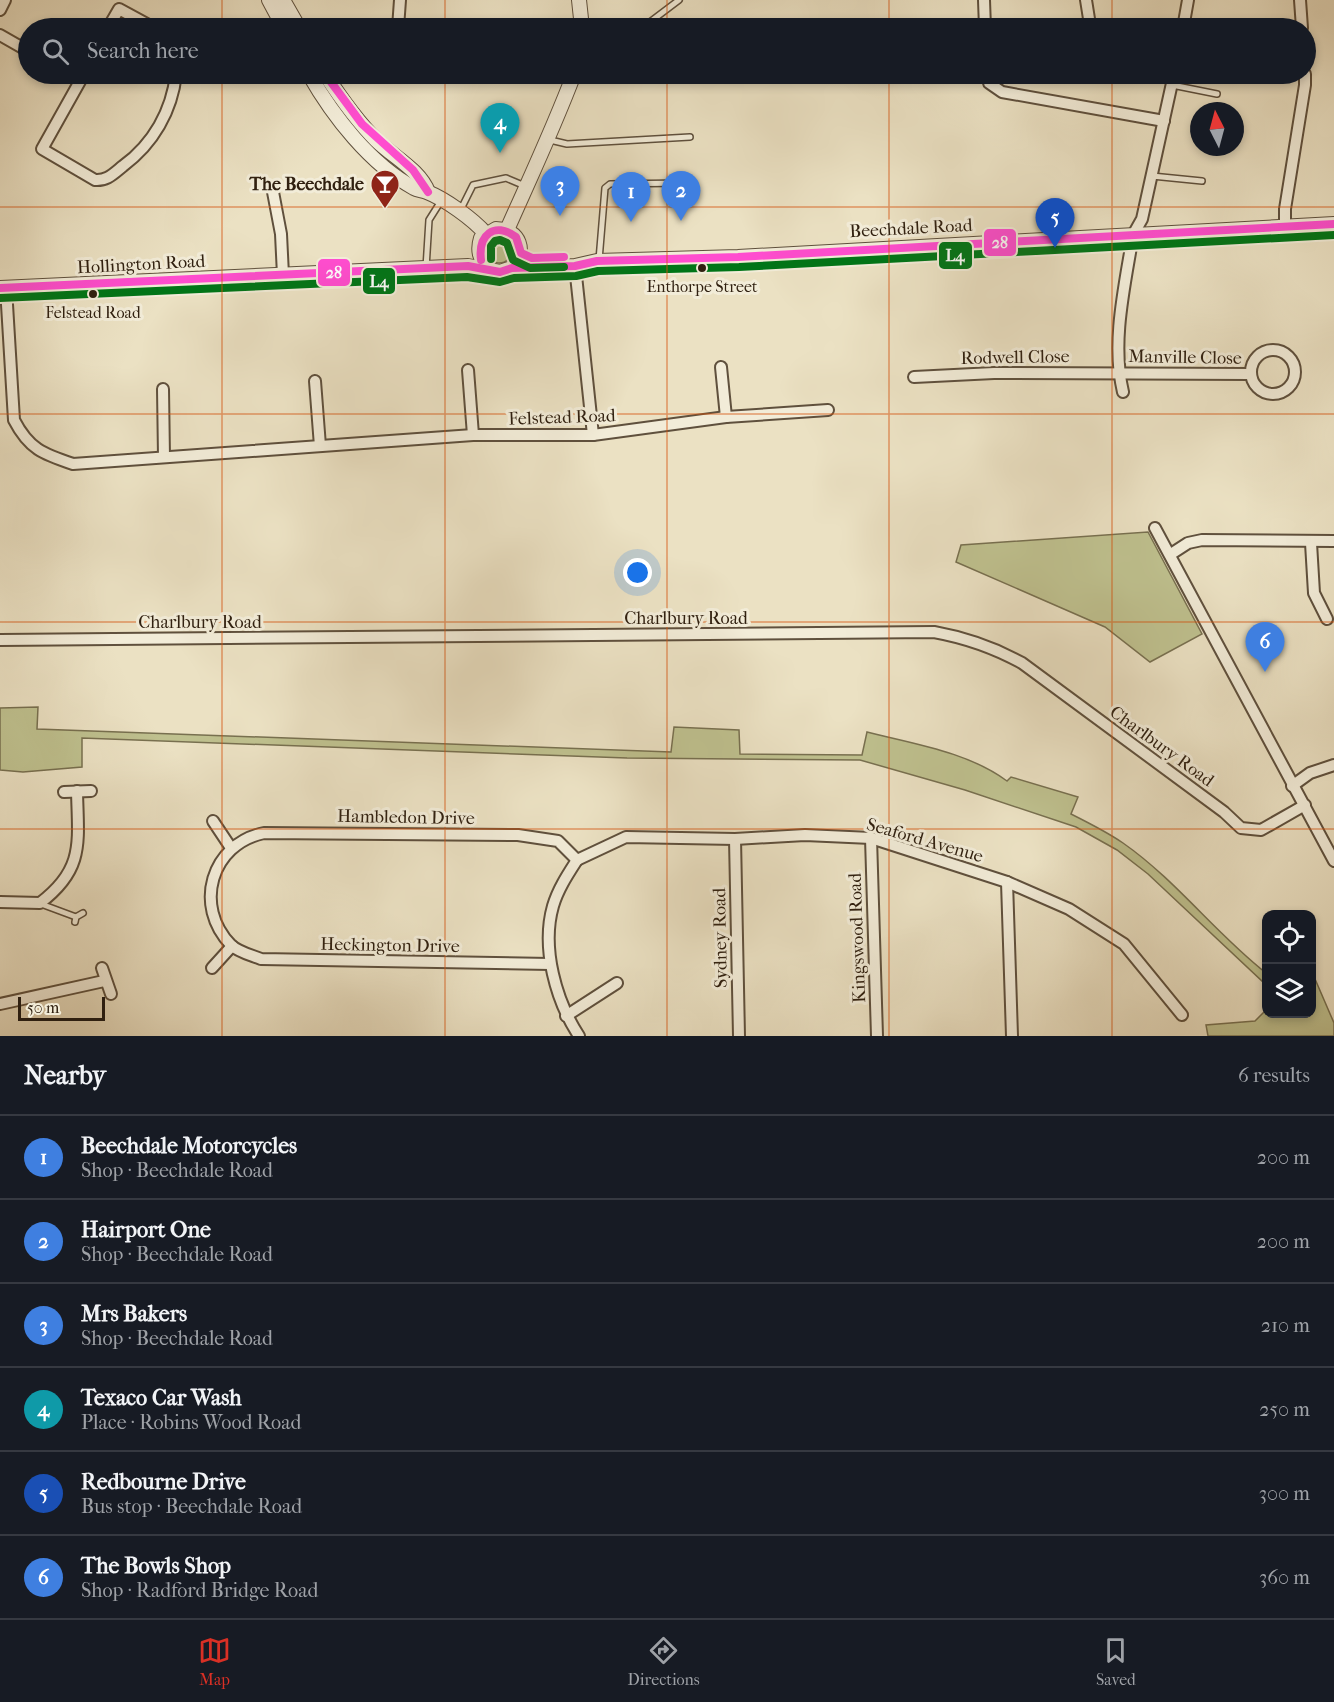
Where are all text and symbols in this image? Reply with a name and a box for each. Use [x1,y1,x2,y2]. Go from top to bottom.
search box [18,18,1316,84]
icon: search [39,35,72,68]
text: Search here [87,38,199,64]
north arrow [1190,102,1244,156]
pin: 4 [480,104,520,153]
pin: 3 [540,166,580,216]
bar icon: The Beechdale [369,168,401,210]
pin: 1 [612,172,650,222]
pin: 2 [662,172,700,221]
place label: The Beechdale [248,174,364,195]
pin: 5 [1036,198,1074,248]
street label: Beechdale Road [849,215,973,242]
line badge: 28 [983,228,1017,257]
text: 28 [992,233,1008,252]
line badge: L4 [938,241,973,270]
text: L4 [945,246,966,266]
street label: Hollington Road [76,251,206,278]
line badge: 28 [317,258,351,287]
marker: Enthorpe Street [696,262,708,274]
text: 28 [326,263,342,282]
line badge: L4 [362,267,396,295]
text: L4 [369,272,390,292]
place label: Enthorpe Street [646,277,758,296]
marker: Felstead Road [87,288,99,300]
place label: Felstead Road [45,303,141,322]
street label: Rodwell Close [960,346,1070,369]
street label: Manville Close [1128,346,1242,369]
street label: Felstead Road [508,405,616,430]
your location [623,558,652,587]
street label: Charlbury Road [624,608,748,629]
street label: Charlbury Road [138,612,262,633]
pin: 6 [1246,622,1284,672]
street label: Charlbury Road [1106,702,1218,791]
street label: Hambledon Drive [337,806,475,829]
street label: Seaford Avenue [864,814,986,867]
street label: Kingswood Road [845,872,870,1003]
street label: Sydney Road [709,888,732,988]
map controls [1262,910,1316,1018]
button: locate [1262,910,1316,964]
street label: Heckington Drive [320,934,460,957]
button: layers [1262,964,1316,1018]
scale bar [18,994,105,1022]
text: 50 m [27,998,59,1017]
text: Nearby [24,1060,106,1091]
text: 6 results [1238,1064,1310,1087]
text: Beechdale Motorcycles [81,1133,297,1159]
text: 1 [40,1146,47,1169]
text: 200 m [1257,1146,1310,1169]
text: Shop · Beechdale Road [81,1159,273,1182]
text: Hairport One [81,1217,211,1243]
text: 2 [38,1230,49,1253]
text: 200 m [1257,1230,1310,1253]
text: Shop · Beechdale Road [81,1243,273,1266]
text: Mrs Bakers [81,1301,187,1327]
text: 3 [39,1314,48,1337]
text: 210 m [1261,1314,1310,1337]
text: Shop · Beechdale Road [81,1327,273,1350]
text: Texaco Car Wash [81,1385,242,1411]
text: 4 [38,1398,49,1421]
text: 250 m [1259,1398,1310,1421]
text: Place · Robins Wood Road [81,1411,301,1434]
text: Redbourne Drive [81,1469,246,1495]
text: 5 [39,1482,48,1505]
text: 300 m [1259,1482,1310,1505]
text: Bus stop · Beechdale Road [81,1495,302,1518]
text: The Bowls Shop [81,1553,231,1579]
text: 6 [38,1566,49,1589]
text: 360 m [1259,1566,1310,1589]
text: Shop · Radford Bridge Road [81,1579,318,1602]
tab: Map [198,1634,231,1689]
tab: Directions [628,1634,700,1689]
tab: Saved [1096,1634,1136,1689]

